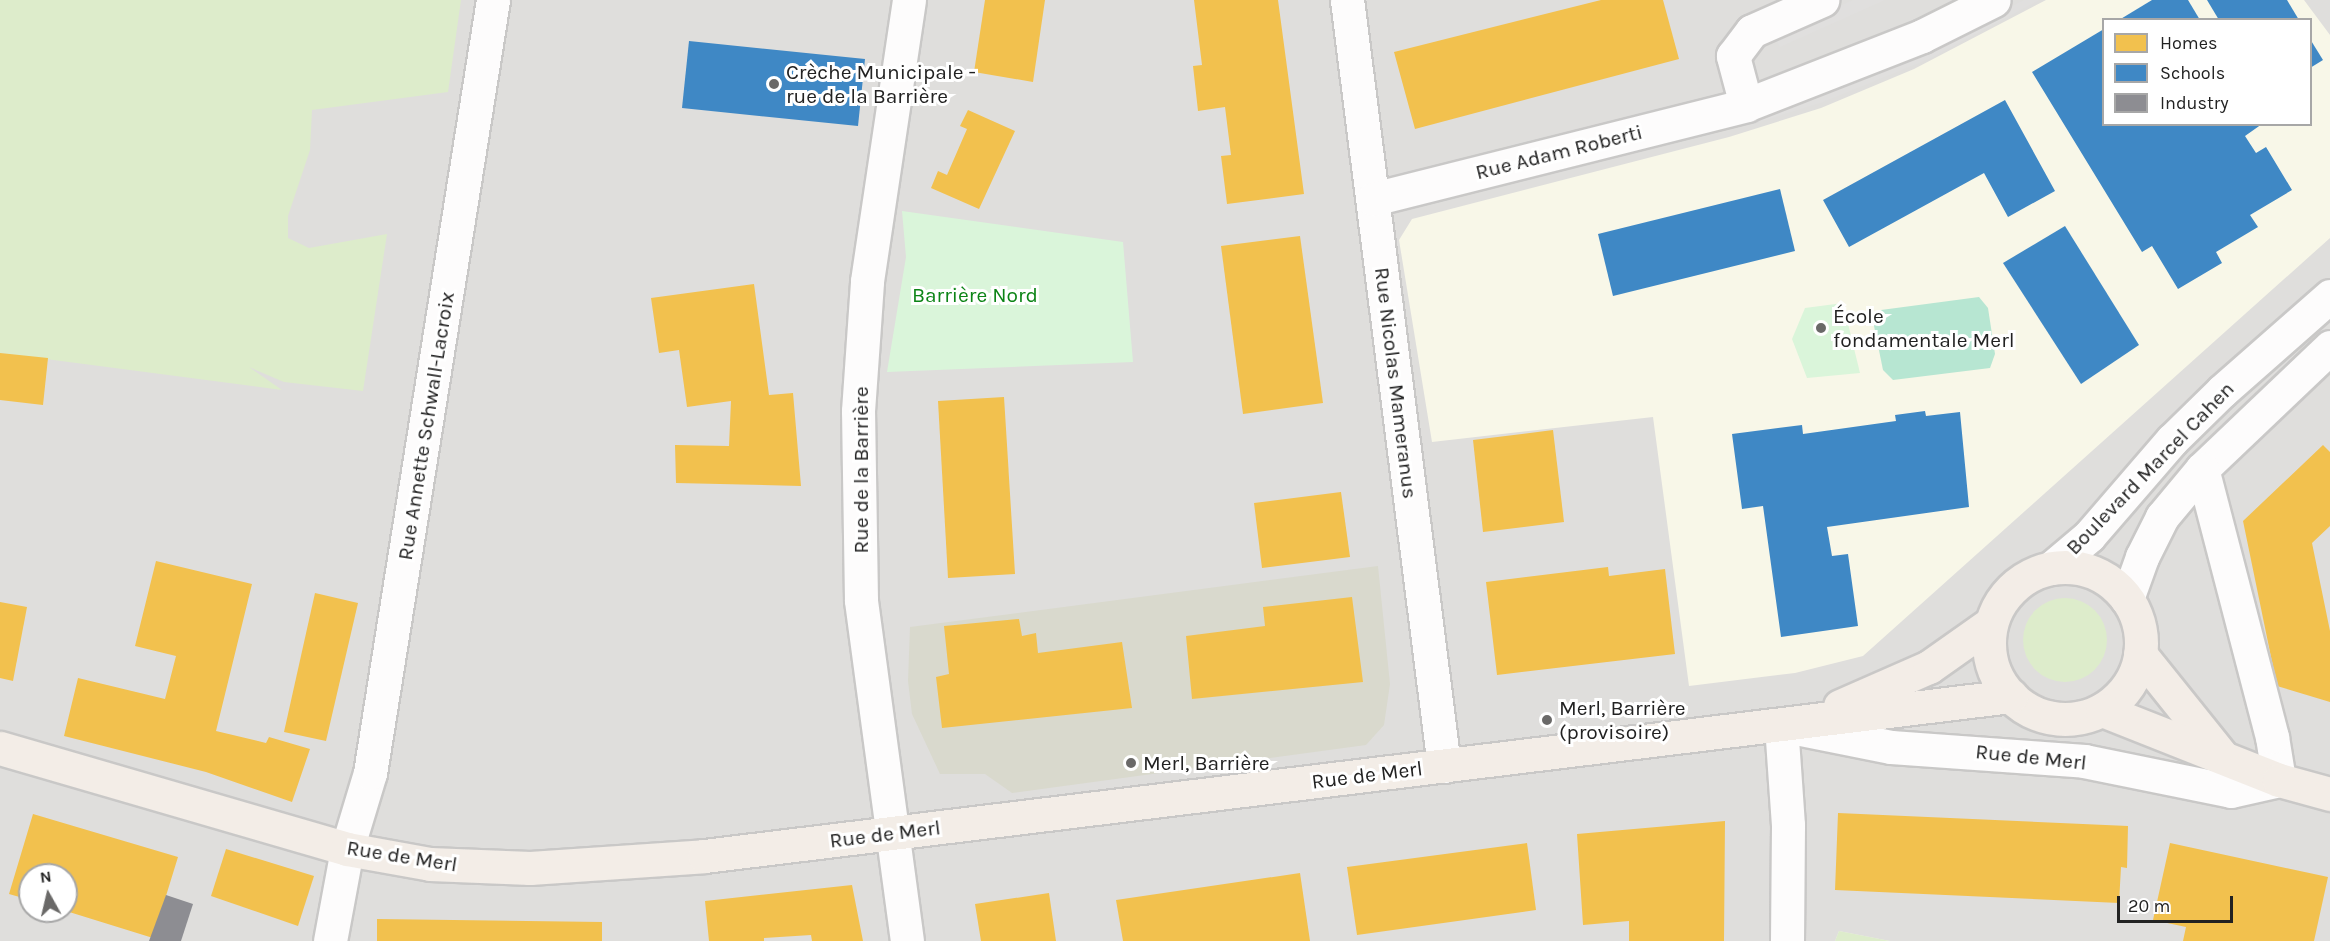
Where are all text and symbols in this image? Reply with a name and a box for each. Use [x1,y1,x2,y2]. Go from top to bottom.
legend [2102,18,2312,126]
text: Homes [2160,32,2217,54]
place label: Crèche Municipale - rue de la Barrière [786,59,976,109]
text: Schools [2160,62,2225,84]
marker: Crèche Municipale - rue de la Barrière [767,77,781,91]
text: Industry [2160,92,2229,114]
street label: Rue Adam Roberti [1473,119,1645,185]
street label: Rue Nicolas Mameranus [1369,266,1423,500]
park label: Barrière Nord [912,282,1038,308]
street label: Rue Annette Schwall-Lacroix [392,290,460,562]
place label: École fondamentale Merl [1833,303,2015,353]
marker: École fondamentale Merl [1814,321,1828,335]
street label: Boulevard Marcel Cahen [2061,376,2239,560]
street label: Rue de la Barrière [848,386,874,554]
place label: Merl, Barrière (provisoire) [1559,695,1686,745]
marker: Merl, Barrière (provisoire) [1540,713,1554,727]
street label: Rue de Merl [1974,739,2088,775]
place label: Merl, Barrière [1143,750,1270,776]
marker: Merl, Barrière [1124,756,1138,770]
street label: Rue de Merl [1310,756,1424,794]
street label: Rue de Merl [828,815,942,853]
street label: Rue de Merl [345,835,459,877]
north arrow [18,863,78,923]
text: N [39,866,53,887]
scale bar [2120,884,2236,922]
text: 20 m [2128,895,2170,917]

